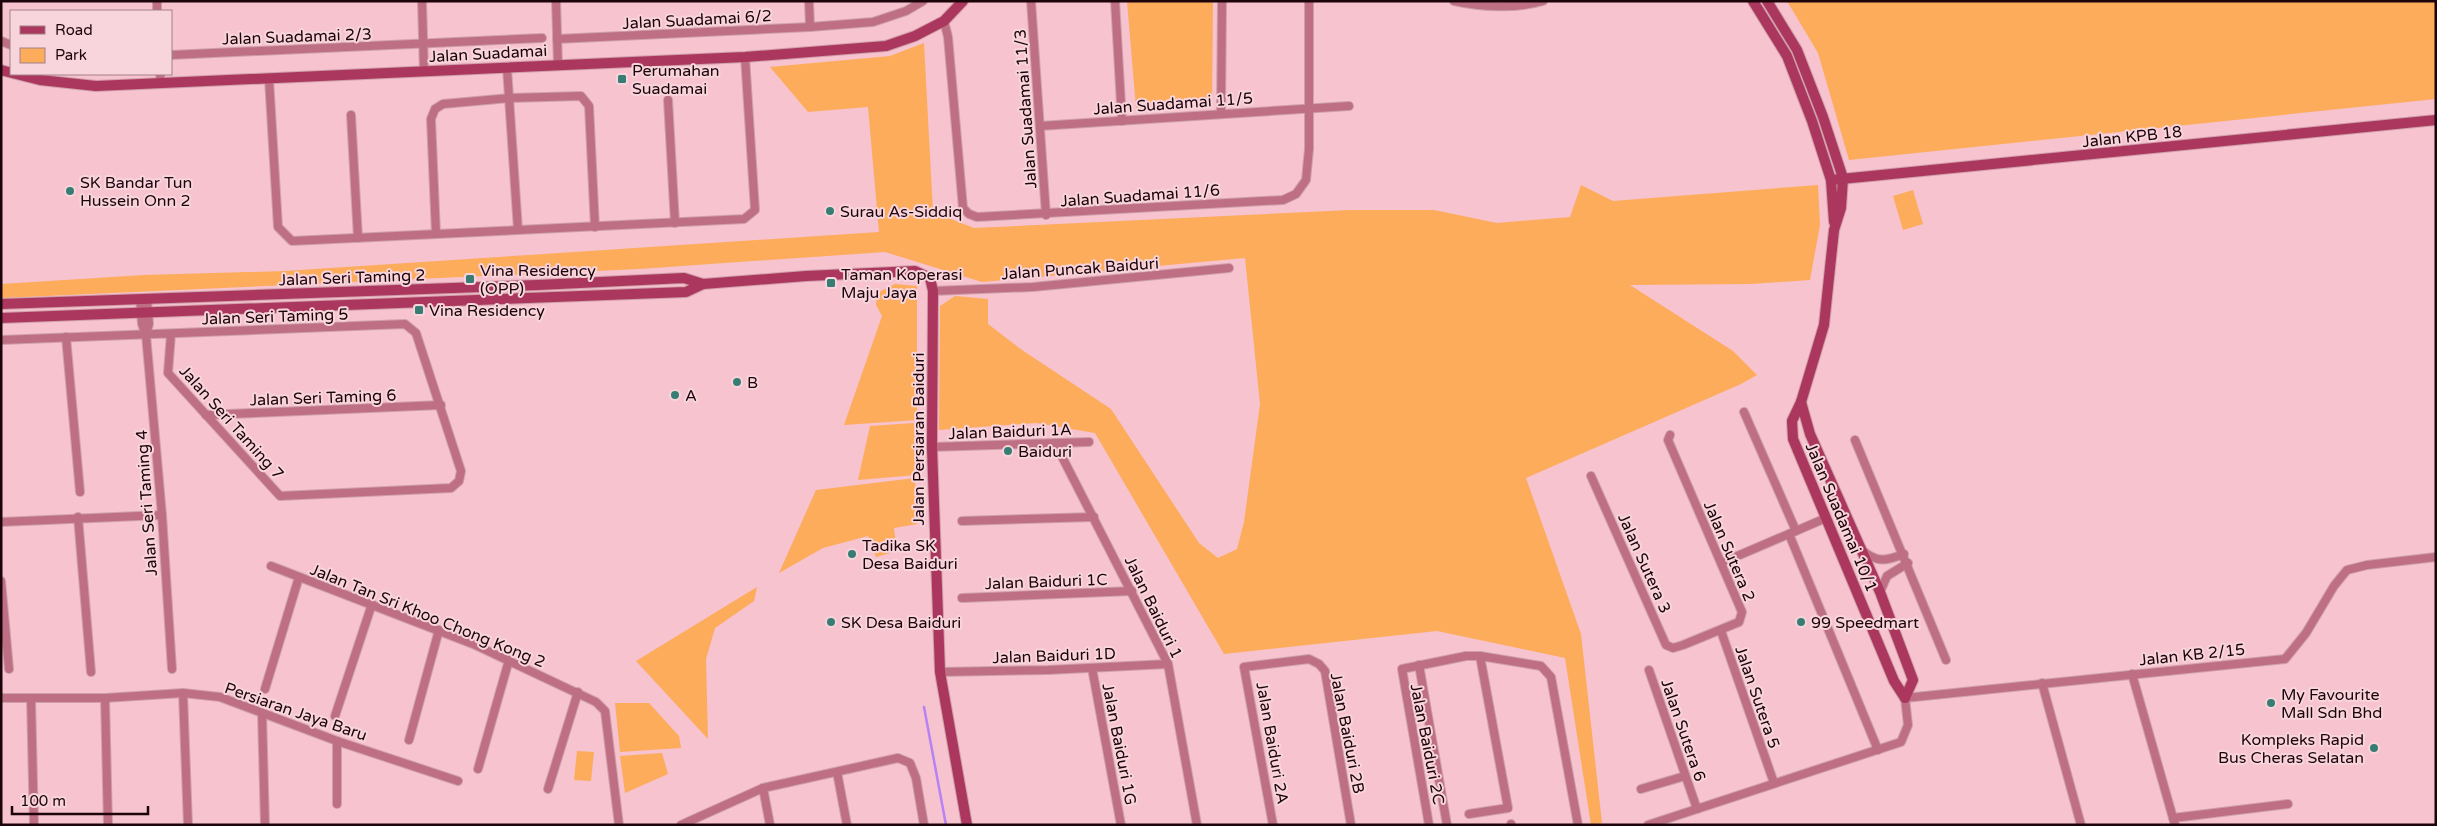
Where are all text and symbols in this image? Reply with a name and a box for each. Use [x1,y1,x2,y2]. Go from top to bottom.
street label: Jalan Suadamai 6/2 [622,6,772,34]
legend [10,10,172,75]
text: Road [55,21,93,39]
street label: Jalan Suadamai 2/3 [222,24,372,50]
street label: Jalan Suadamai 11/3 [1010,28,1042,189]
street label: Jalan Suadamai [428,41,548,67]
text: Park [55,46,87,64]
place label: Perumahan Suadamai [632,61,720,99]
marker: Perumahan Suadamai [616,73,628,85]
street label: Jalan Suadamai 11/5 [1093,88,1254,120]
street label: Jalan KPB 18 [2081,122,2183,152]
place label: SK Bandar Tun Hussein Onn 2 [80,173,192,211]
street label: Jalan Suadamai 11/6 [1060,180,1221,212]
marker: SK Bandar Tun Hussein Onn 2 [64,185,76,197]
place label: Surau As-Siddiq [840,202,962,222]
marker: Surau As-Siddiq [824,205,836,217]
street label: Jalan Puncak Baiduri [1001,254,1160,284]
place label: Vina Residency (OPP) [480,261,596,299]
street label: Jalan Seri Taming 2 [278,265,426,291]
place label: Taman Koperasi Maju Jaya [841,265,962,303]
marker: Vina Residency (OPP) [464,273,476,285]
marker: Taman Koperasi Maju Jaya [825,277,837,289]
place label: Vina Residency [429,301,545,321]
street label: Jalan Seri Taming 5 [201,304,349,330]
marker: Vina Residency [413,304,425,316]
street label: Jalan Persiaran Baiduri [909,353,929,525]
street label: Jalan Seri Taming 7 [175,361,288,484]
place label: B [747,373,758,393]
marker: B [731,376,743,388]
street label: Jalan Seri Taming 6 [249,385,397,411]
place label: A [685,386,697,406]
marker: A [669,389,681,401]
street label: Jalan Baiduri 1A [948,420,1072,444]
street label: Jalan Seri Taming 4 [132,429,162,577]
street label: Jalan Suadamai 10/1 [1801,440,1882,595]
place label: Baiduri [1018,442,1072,462]
marker: Baiduri [1002,445,1014,457]
street label: Jalan Sutera 2 [1699,498,1759,605]
street label: Jalan Sutera 3 [1613,510,1675,616]
place label: Tadika SK Desa Baiduri [862,536,958,574]
marker: Tadika SK Desa Baiduri [846,548,858,560]
street label: Jalan Baiduri 1 [1120,553,1187,662]
street label: Jalan Tan Sri Khoo Chong Kong 2 [307,559,548,672]
street label: Jalan Baiduri 1C [984,570,1108,594]
place label: SK Desa Baiduri [841,613,961,633]
place label: 99 Speedmart [1811,613,1919,633]
marker: SK Desa Baiduri [825,616,837,628]
marker: 99 Speedmart [1795,616,1807,628]
street label: Jalan KB 2/15 [2138,639,2246,671]
street label: Jalan Sutera 5 [1730,643,1784,751]
street label: Jalan Baiduri 1D [992,644,1116,668]
street label: Jalan Baiduri 2B [1326,671,1369,795]
street label: Jalan Sutera 6 [1656,676,1710,784]
street label: Persiaran Jaya Baru [222,678,370,746]
street label: Jalan Baiduri 2A [1251,681,1293,806]
street label: Jalan Baiduri 1G [1097,682,1141,807]
street label: Jalan Baiduri 2C [1405,682,1449,806]
place label: My Favourite Mall Sdn Bhd [2281,685,2382,723]
marker: My Favourite Mall Sdn Bhd [2265,697,2277,709]
place label: Kompleks Rapid Bus Cheras Selatan [2218,730,2364,768]
marker: Kompleks Rapid Bus Cheras Selatan [2368,742,2380,754]
scale bar [12,784,149,816]
text: 100 m [20,792,66,810]

